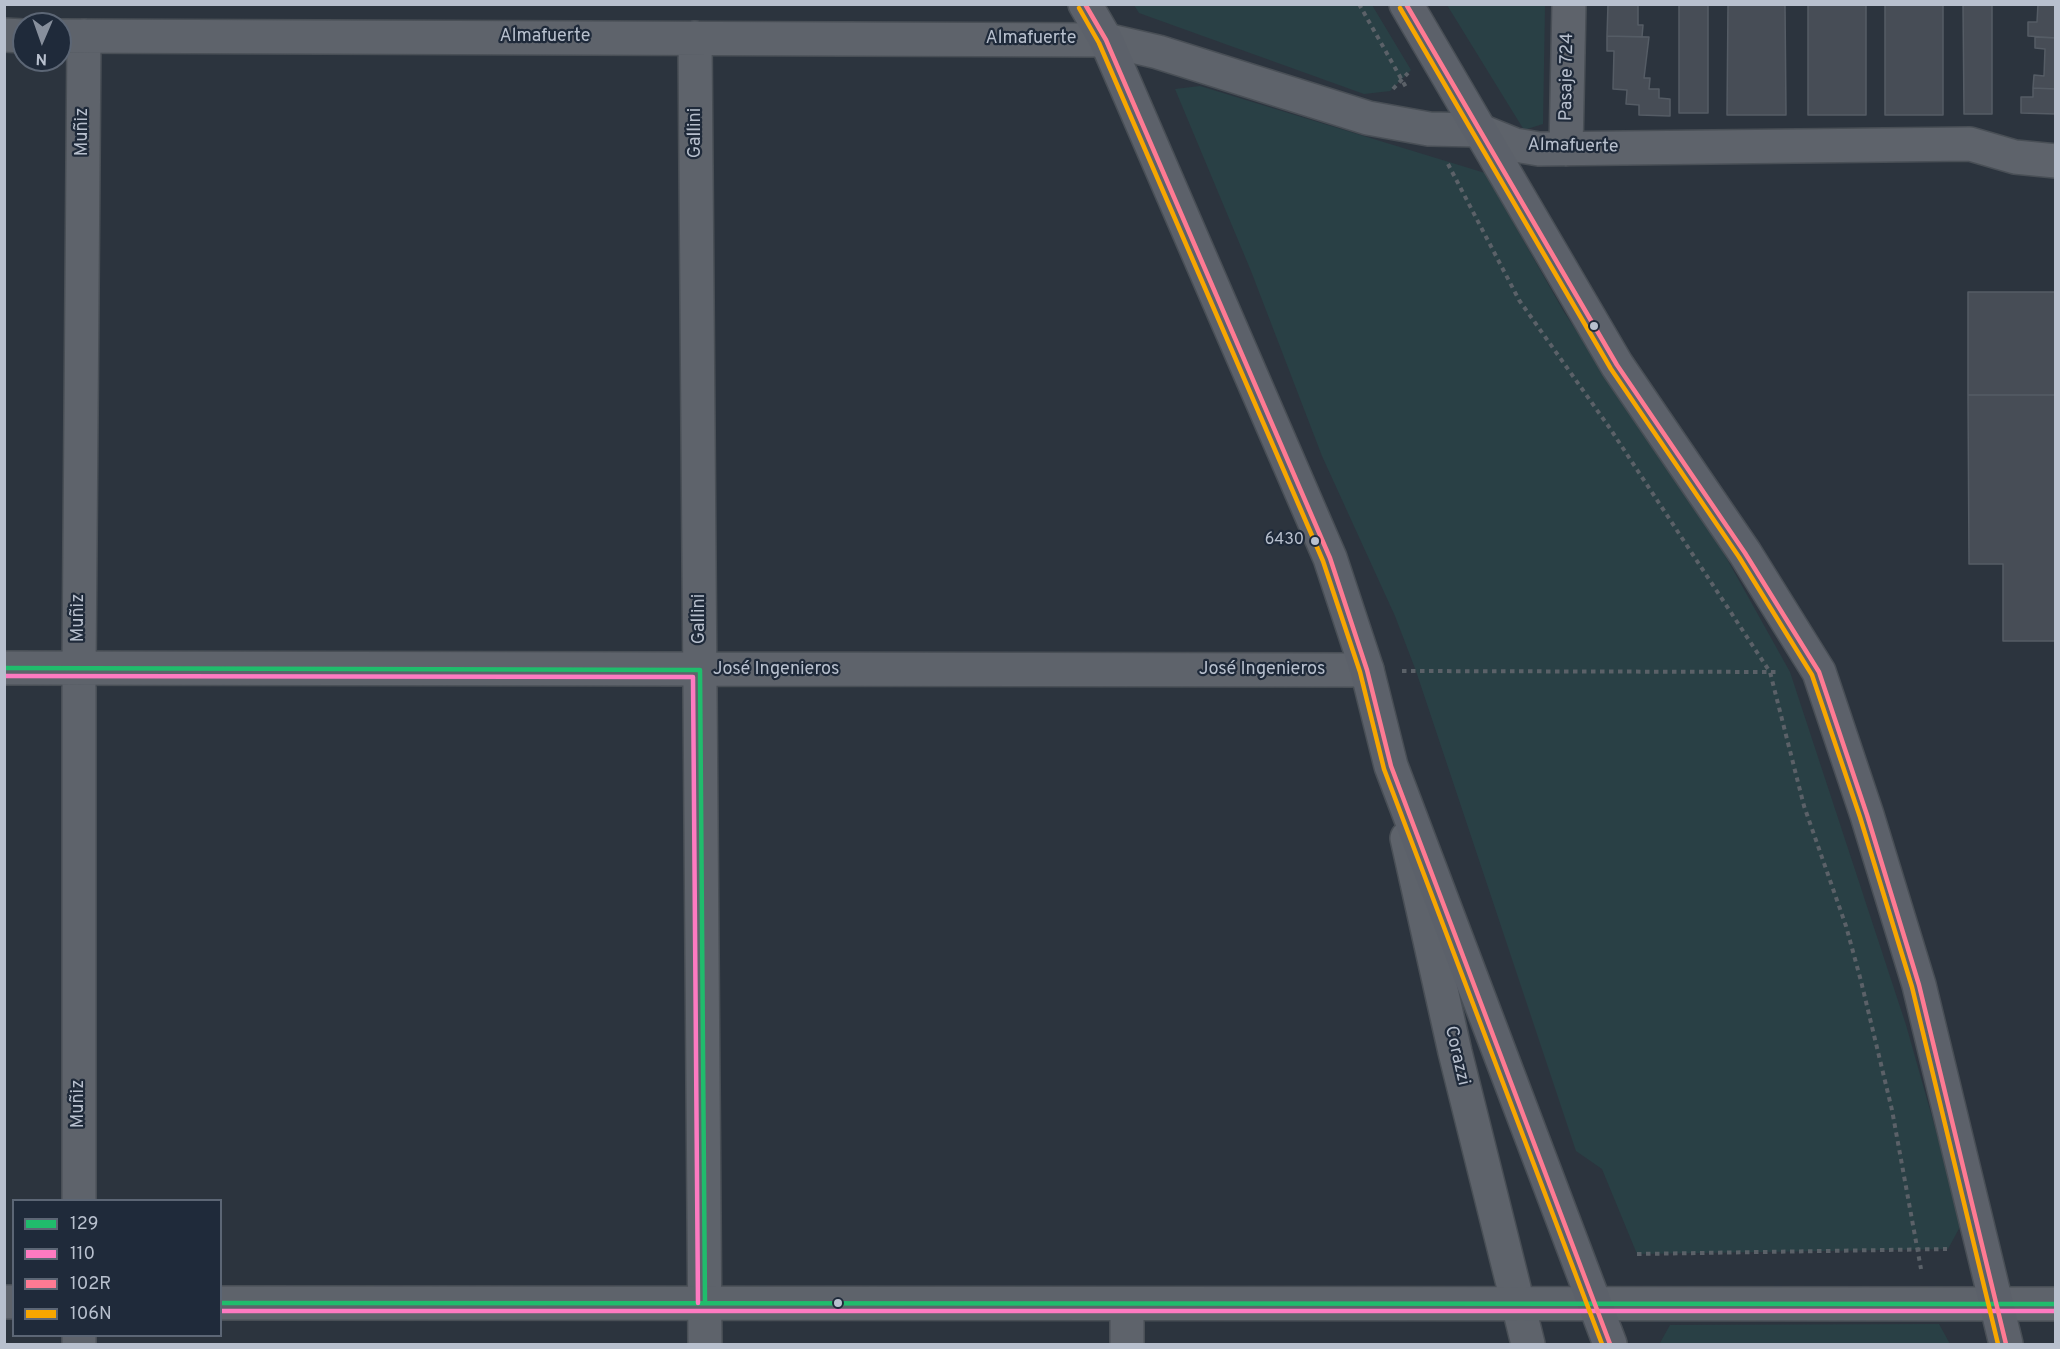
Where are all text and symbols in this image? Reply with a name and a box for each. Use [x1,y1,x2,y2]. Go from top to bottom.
north arrow [12,12,72,72]
street label: Almafuerte [500,26,590,48]
street label: Almafuerte [986,28,1076,50]
street label: Pasaje 724 [1556,33,1580,121]
text: N [35,48,48,68]
street label: Muñiz [72,108,94,156]
street label: Gallini [685,108,707,158]
street label: Almafuerte [1527,135,1619,159]
unlabelled marker [1588,320,1600,332]
place label: 6430 [1265,531,1304,551]
marker: 6430 [1309,535,1321,547]
street label: Muñiz [68,594,90,642]
street label: Gallini [689,594,711,644]
street label: José Ingenieros [713,659,839,681]
street label: José Ingenieros [1199,659,1325,681]
street label: Corazzi [1439,1024,1473,1088]
street label: Muñiz [68,1080,90,1128]
legend [12,1199,222,1337]
text: 129 [70,1213,98,1236]
text: 110 [70,1243,95,1266]
text: 102R [70,1273,111,1296]
unlabelled marker [832,1297,844,1309]
text: 106N [70,1303,112,1326]

